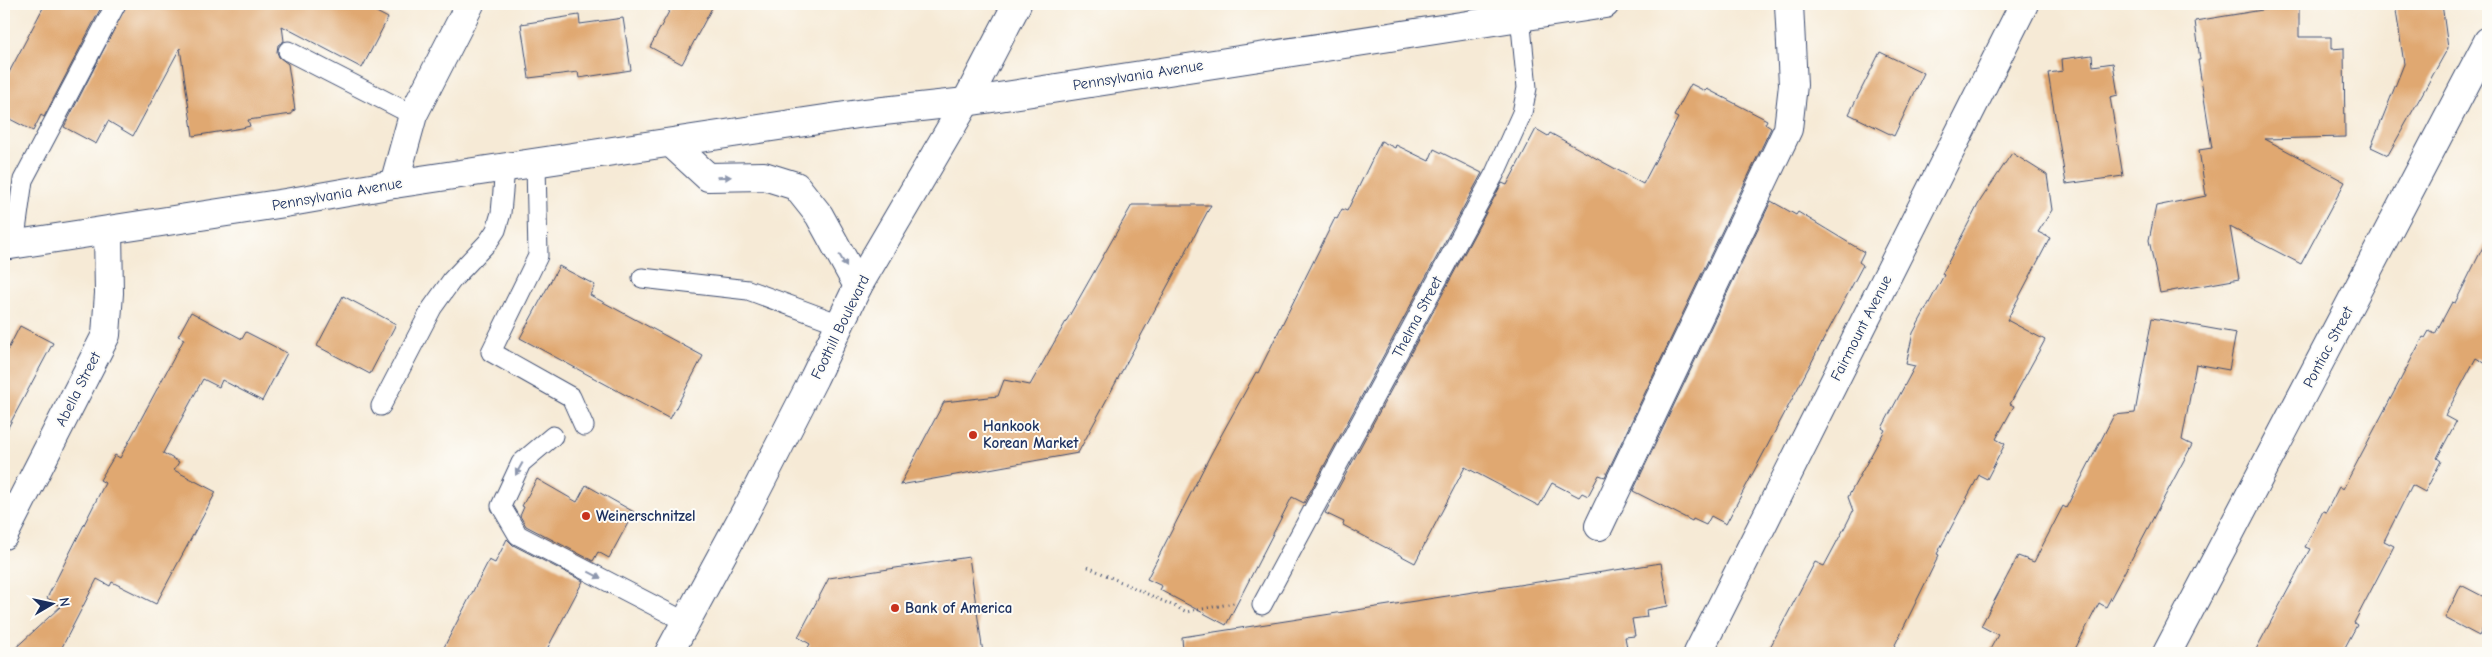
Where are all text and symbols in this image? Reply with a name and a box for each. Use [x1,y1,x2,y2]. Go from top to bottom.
street label: Pennsylvania Avenue [1071,56,1205,94]
one-way arrow [716,173,732,181]
street label: Pennsylvania Avenue [270,174,404,214]
one-way arrow [839,254,848,267]
street label: Foothill Boulevard [807,272,873,382]
street label: Fairmount Avenue [1827,272,1896,384]
street label: Thelma Street [1388,273,1446,361]
street label: Pontiac Street [2299,303,2357,391]
street label: Abella Street [52,348,105,429]
place label: Hankook Korean Market [983,417,1079,452]
marker: Hankook Korean Market [967,429,979,441]
one-way arrow [514,462,523,476]
place label: Weinerschnitzel [596,507,696,525]
marker: Weinerschnitzel [580,510,592,522]
one-way arrow [588,571,603,579]
north arrow [28,580,78,630]
text: N [55,596,73,608]
place label: Bank of America [905,599,1012,617]
marker: Bank of America [889,602,901,614]

